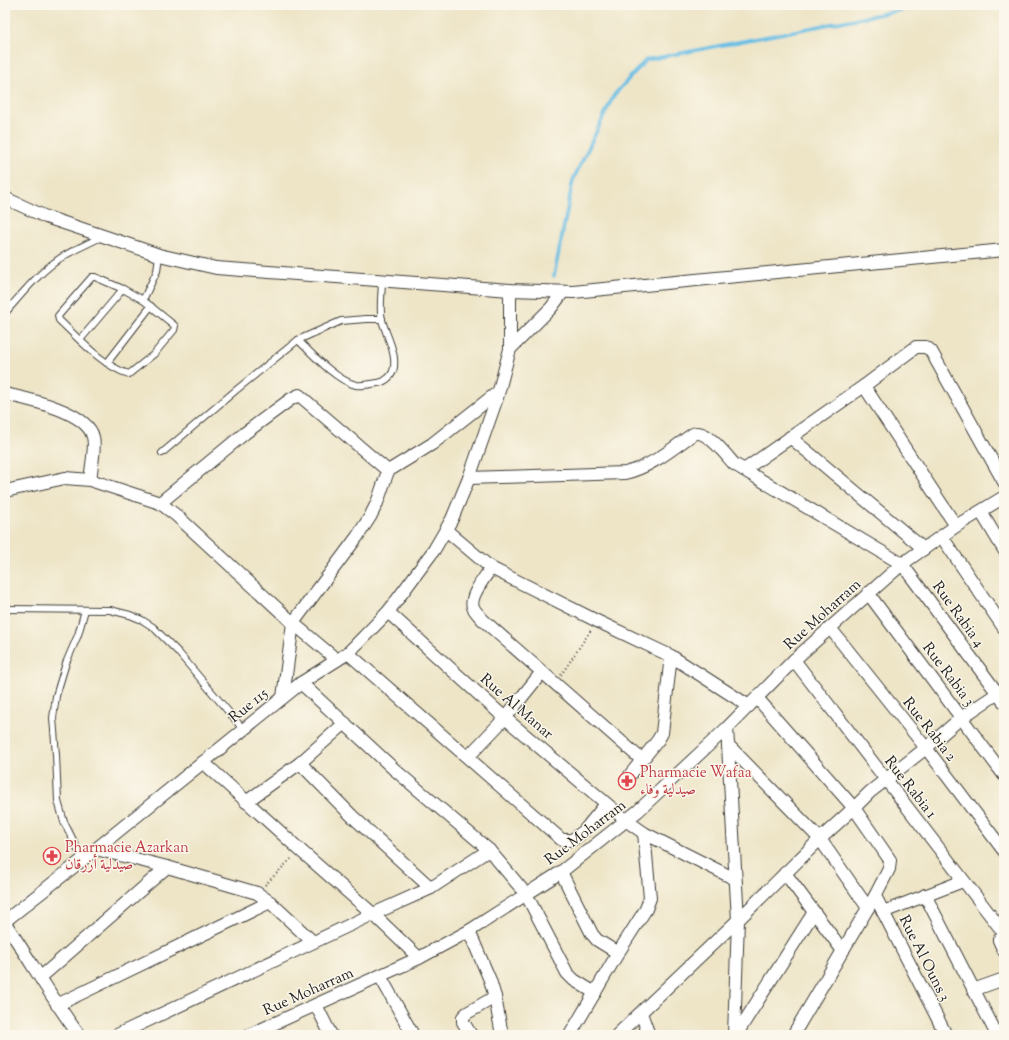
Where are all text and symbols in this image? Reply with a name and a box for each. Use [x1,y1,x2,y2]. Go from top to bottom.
street label: Rue Moharram [780,574,866,655]
street label: Rue Rabia 4 [927,578,989,652]
street label: Rue Rabia 3 [917,638,979,711]
street label: Rue Al Manar [475,669,557,745]
street label: Rue 115 [225,684,273,728]
street label: Rue Rabia 2 [897,693,961,766]
street label: Rue Rabia 1 [879,752,941,824]
place label: Pharmacie Wafaa صيدلية وفاء [640,763,752,801]
pharmacy icon: Pharmacie Wafaa صيدلية وفاء [617,771,637,791]
street label: Rue Moharram [541,795,631,871]
place label: Pharmacie Azarkan صيدلية أزرقان [65,838,189,876]
pharmacy icon: Pharmacie Azarkan صيدلية أزرقان [42,846,62,866]
street label: Rue Al Ouns 3 [893,912,954,1005]
street label: Rue Moharram [260,963,358,1022]

